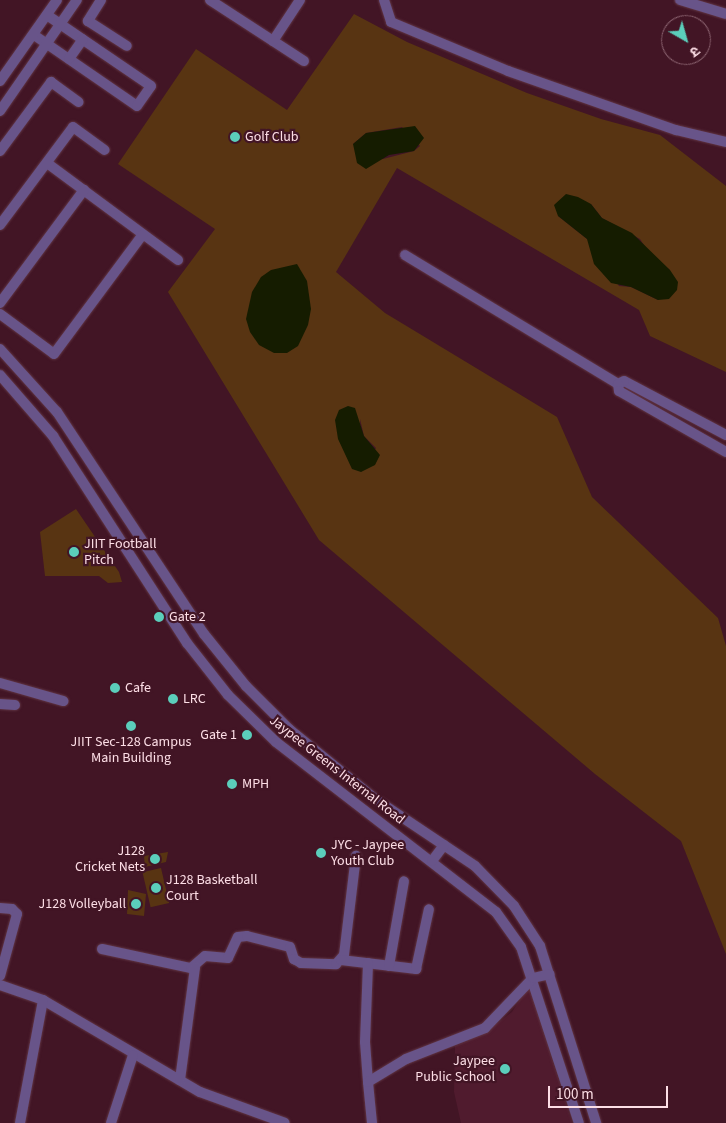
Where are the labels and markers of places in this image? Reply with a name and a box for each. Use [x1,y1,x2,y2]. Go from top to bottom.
place label: Golf Club [245,129,299,145]
marker: Golf Club [229,131,241,143]
place label: JIIT Football Pitch [84,536,157,568]
marker: JIIT Football Pitch [68,546,80,558]
place label: Gate 2 [169,609,206,625]
marker: Gate 2 [153,611,165,623]
place label: Cafe [125,680,151,696]
marker: Cafe [109,682,121,694]
place label: LRC [183,691,206,707]
marker: LRC [167,693,179,705]
marker: JIIT Sec-128 Campus Main Building [125,720,137,732]
place label: Gate 1 [200,727,237,743]
marker: Gate 1 [241,729,253,741]
place label: JIIT Sec-128 Campus Main Building [71,734,191,766]
place label: MPH [242,776,269,792]
marker: MPH [226,778,238,790]
place label: JYC - Jaypee Youth Club [331,837,404,870]
place label: J128 Cricket Nets [75,843,145,876]
marker: JYC - Jaypee Youth Club [315,847,327,859]
marker: J128 Cricket Nets [149,853,161,865]
place label: J128 Basketball Court [166,872,257,904]
marker: J128 Basketball Court [150,882,162,894]
place label: J128 Volleyball [39,896,126,912]
marker: J128 Volleyball [130,898,142,910]
place label: Jaypee Public School [415,1053,495,1086]
marker: Jaypee Public School [499,1063,511,1075]

